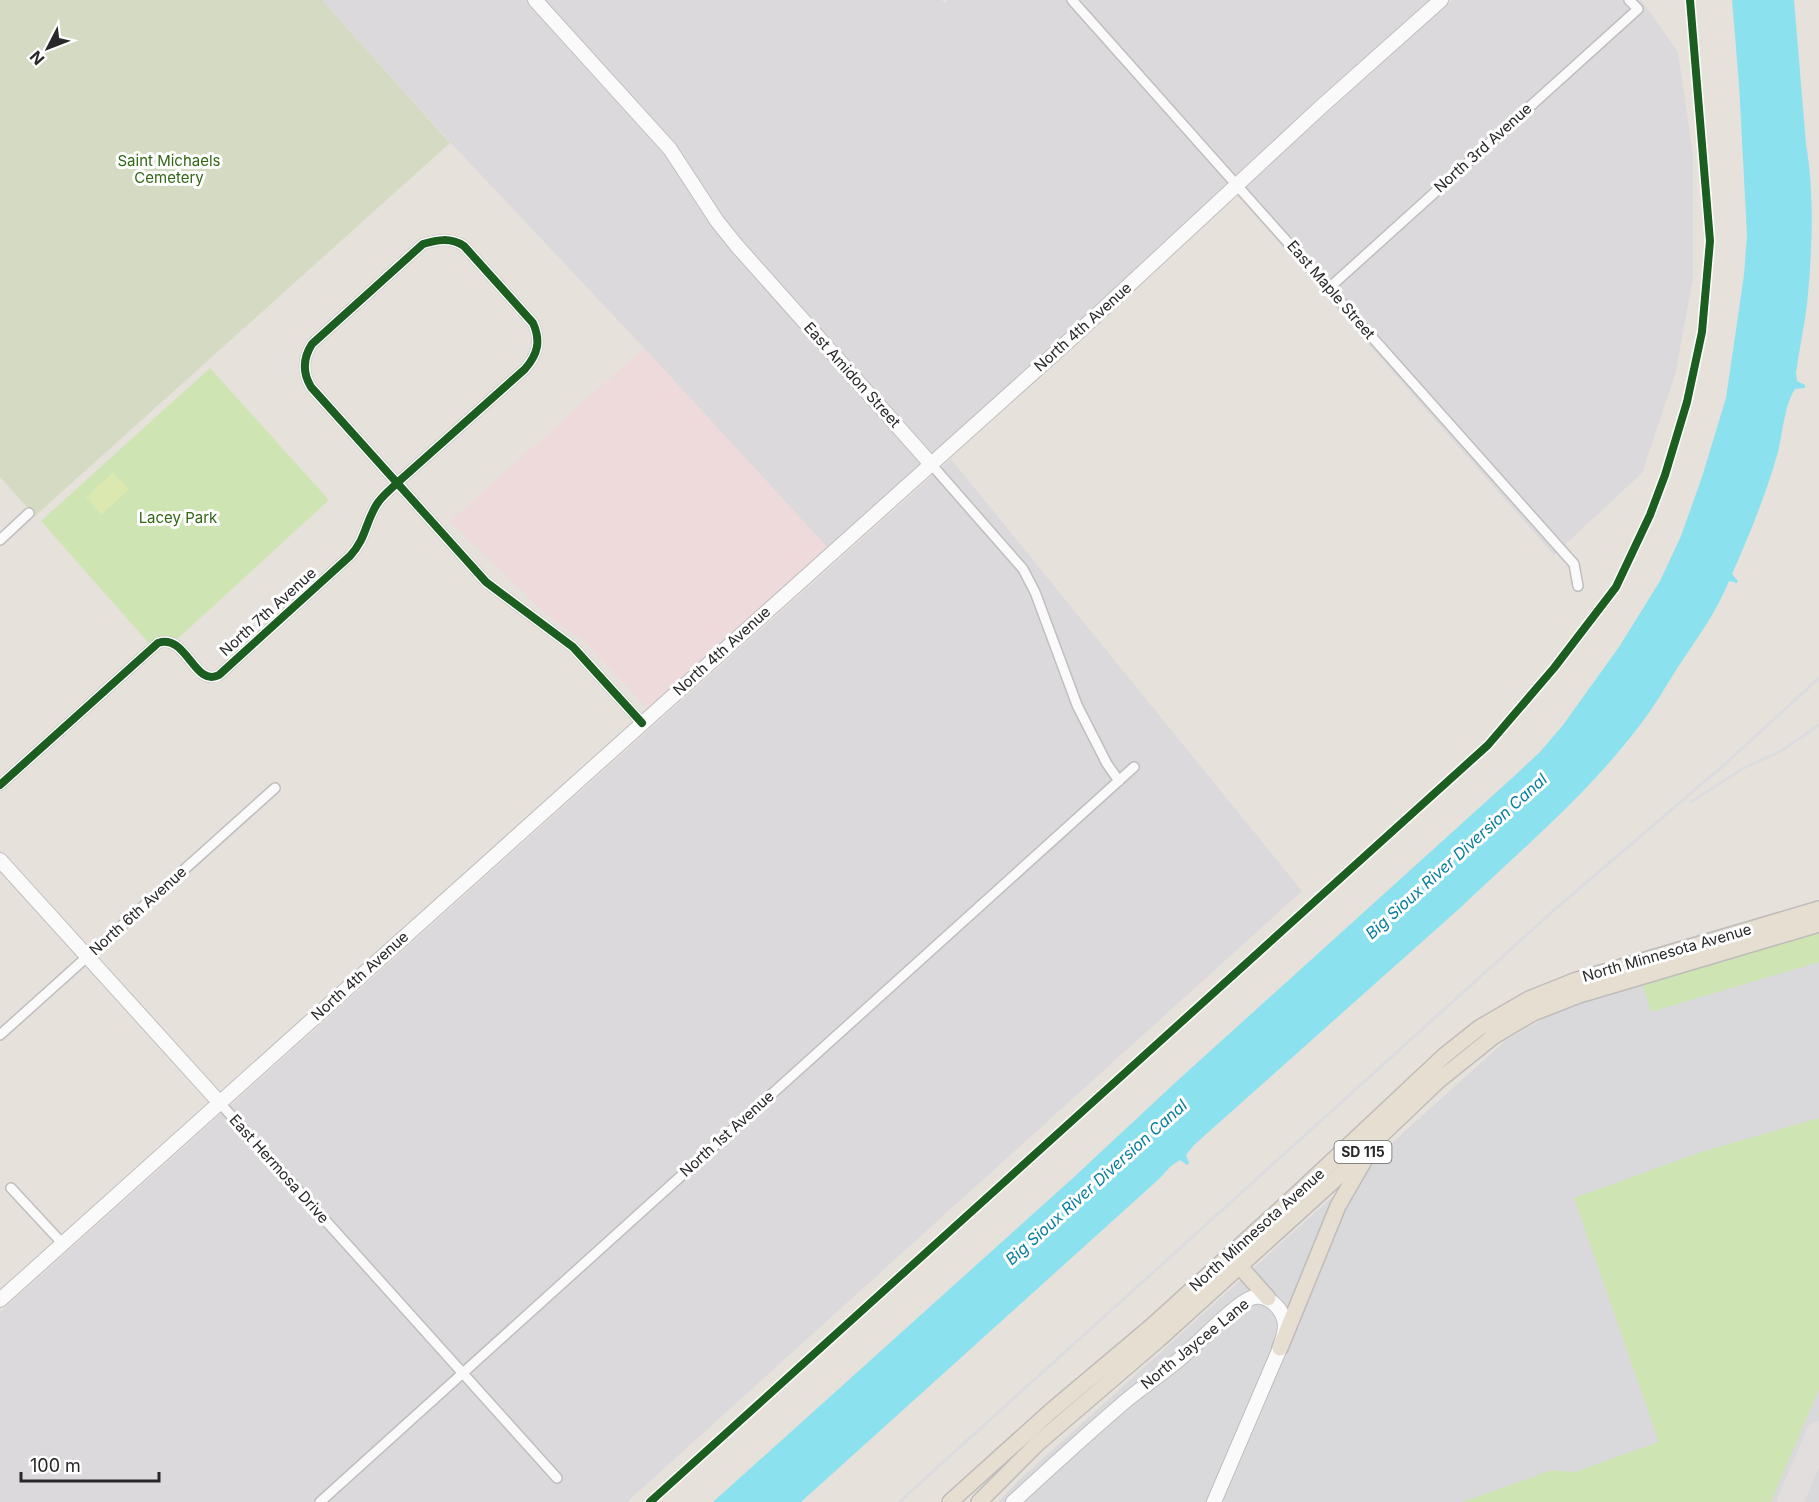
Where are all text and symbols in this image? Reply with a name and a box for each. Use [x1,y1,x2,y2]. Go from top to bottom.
north arrow [18,18,78,78]
text: N [25,47,48,69]
street label: North 3rd Avenue [1430,99,1535,196]
park label: Saint Michaels Cemetery [117,151,221,187]
street label: East Maple Street [1283,236,1379,343]
street label: North 4th Avenue [1030,278,1135,375]
street label: East Amidon Street [800,318,905,431]
park label: Lacey Park [139,508,218,527]
street label: North 7th Avenue [215,563,320,660]
street label: North 4th Avenue [669,602,774,699]
water label: Big Sioux River Diversion Canal [1361,769,1551,943]
street label: North 6th Avenue [85,862,190,959]
street label: North Minnesota Avenue [1580,919,1754,986]
street label: North 4th Avenue [307,927,412,1024]
street label: North 1st Avenue [676,1086,778,1181]
water label: Big Sioux River Diversion Canal [1001,1095,1191,1269]
street label: East Hermosa Drive [225,1110,333,1227]
road number: SD 115 [1334,1141,1392,1163]
street label: North Minnesota Avenue [1185,1164,1328,1295]
street label: North Jaycee Lane [1137,1294,1253,1393]
scale bar [21,1445,159,1483]
text: 100 m [30,1455,81,1476]

